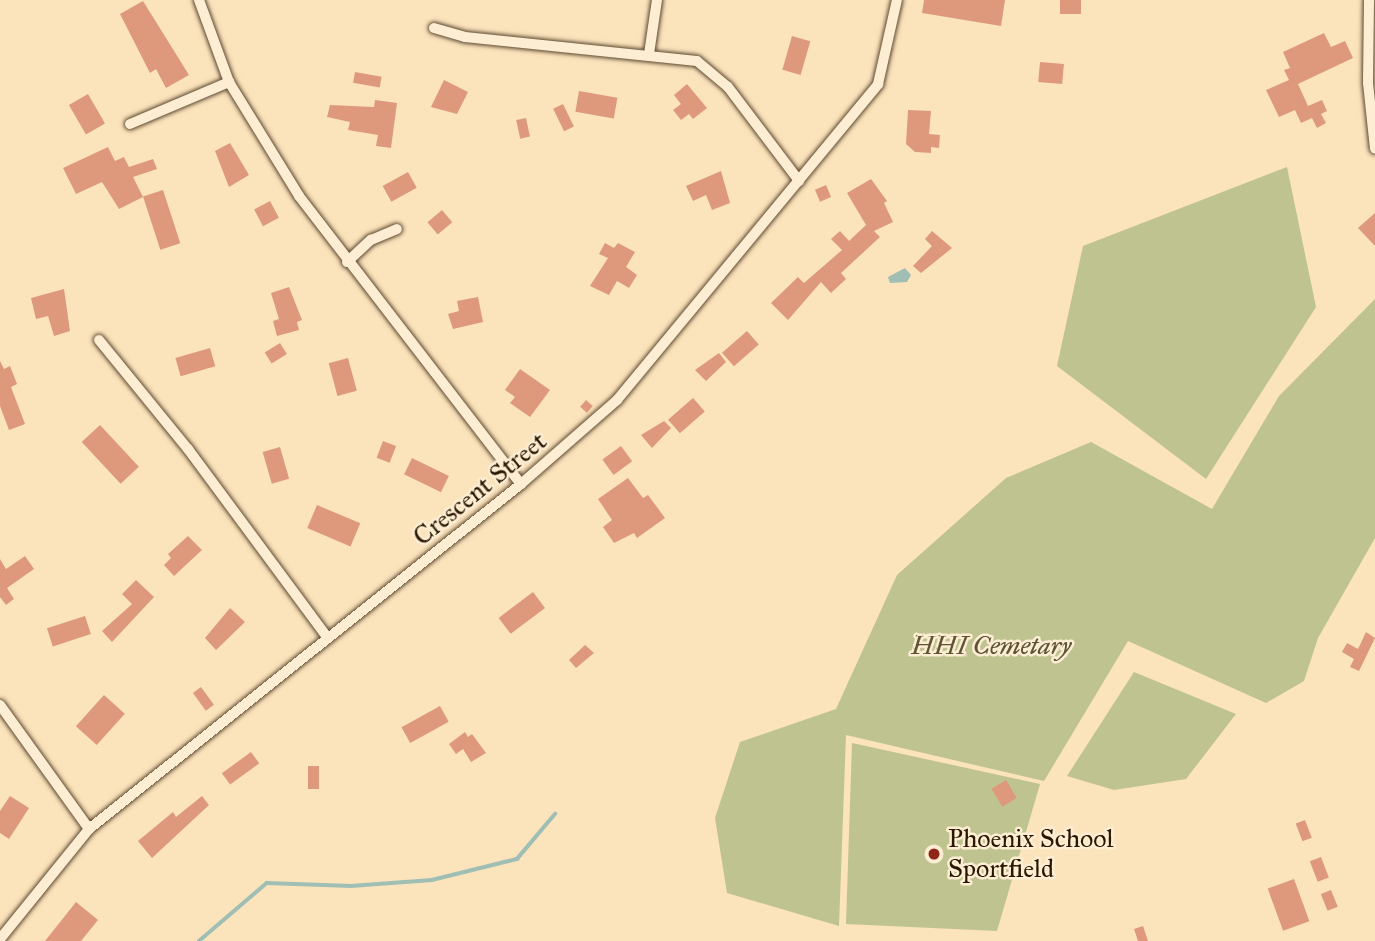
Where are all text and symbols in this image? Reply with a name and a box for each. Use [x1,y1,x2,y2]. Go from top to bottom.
street label: Crescent Street [407,426,553,552]
park label: HHI Cemetary [911,630,1071,662]
place label: Phoenix School Sportfield [948,823,1114,884]
marker: Phoenix School Sportfield [926,846,942,862]

